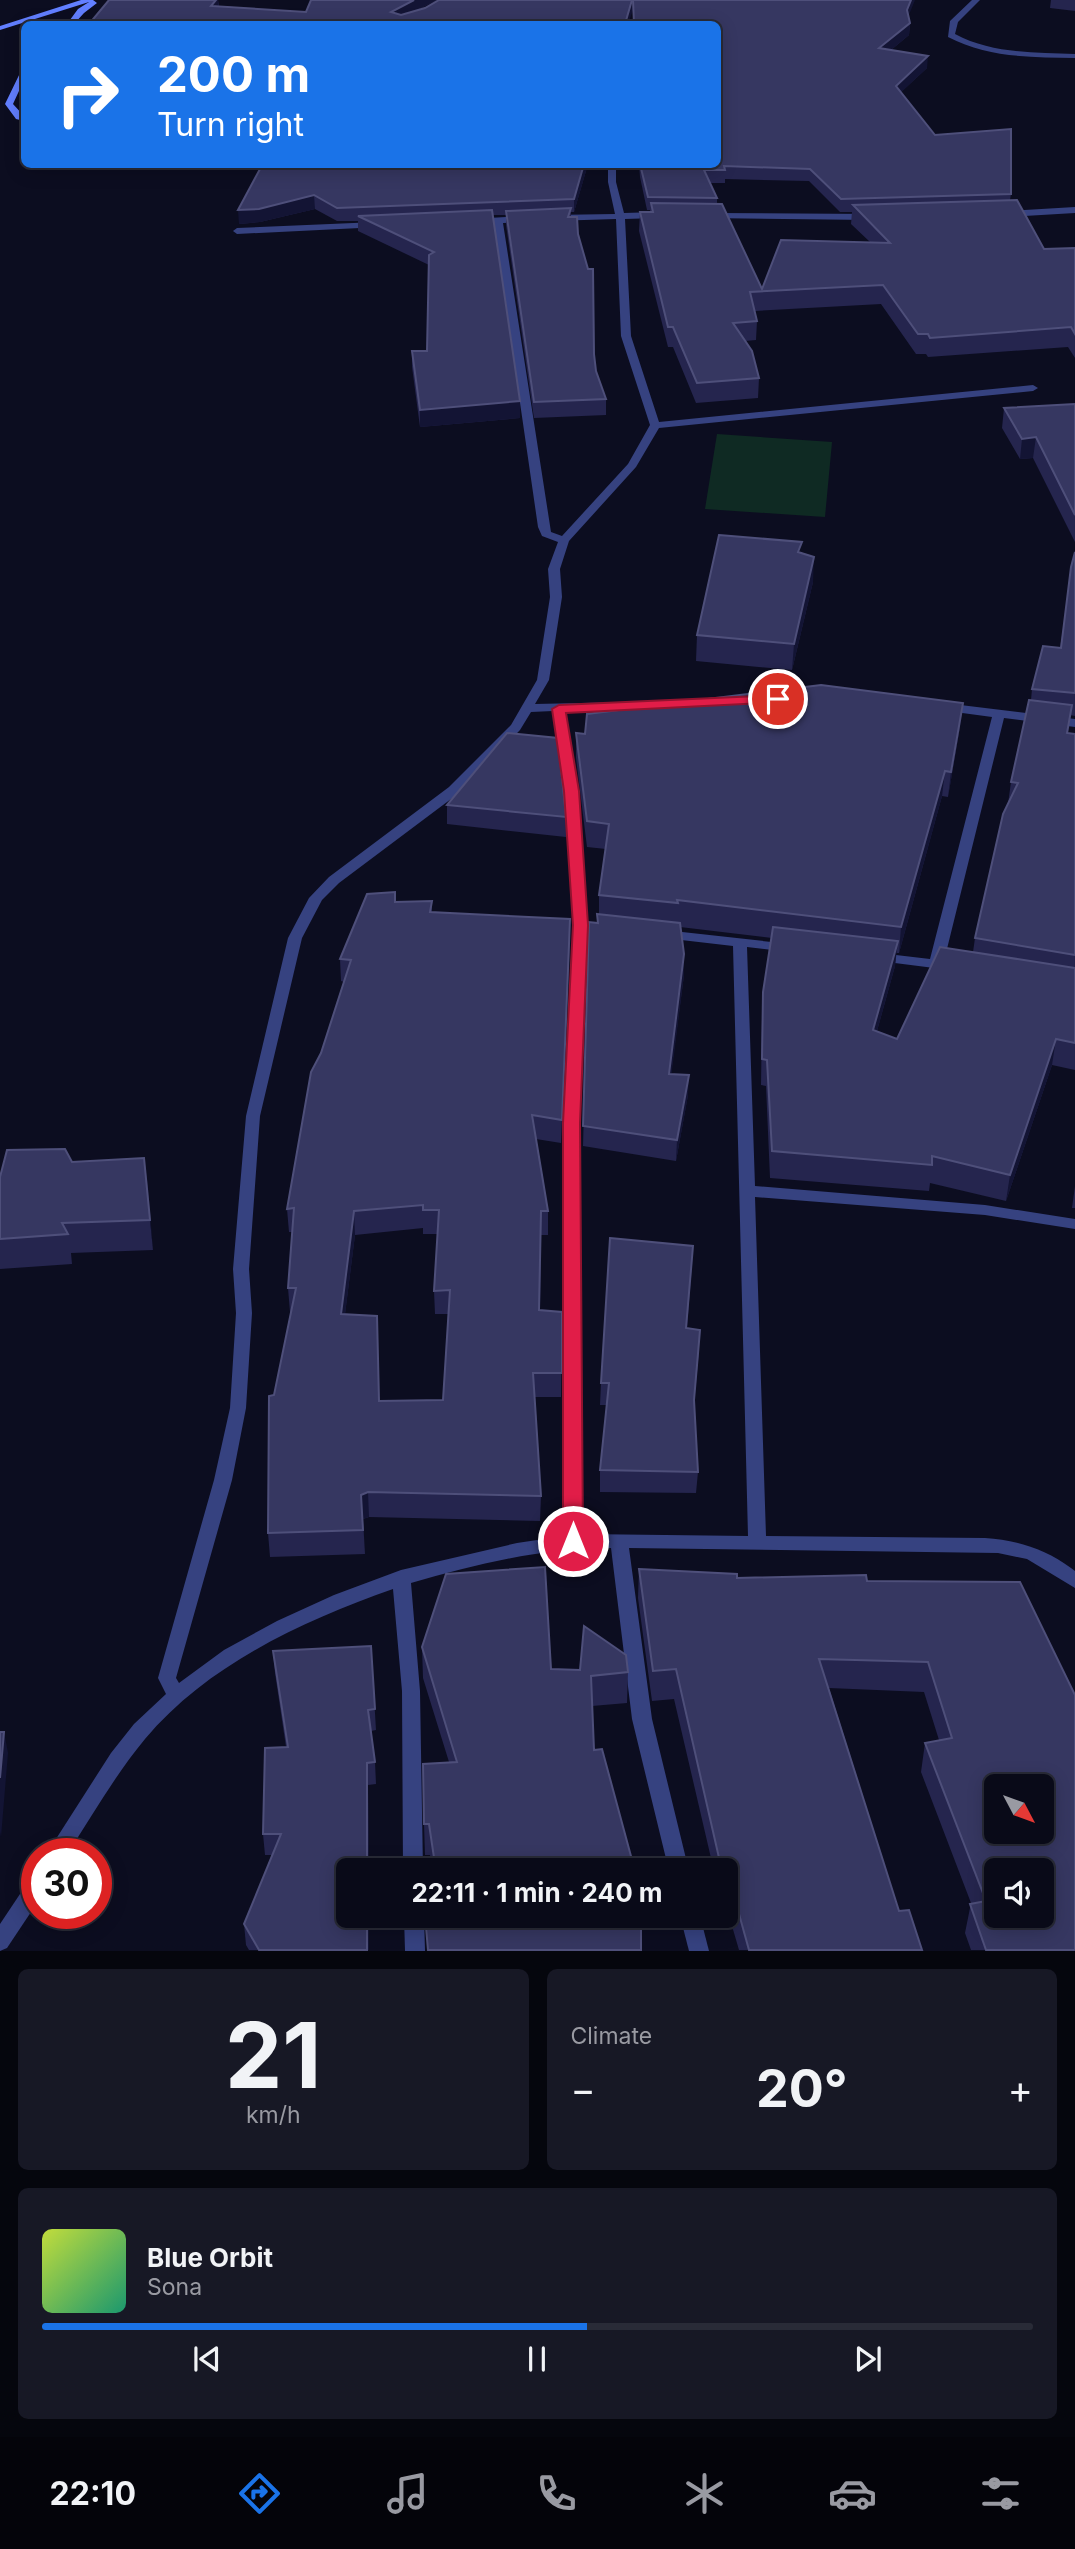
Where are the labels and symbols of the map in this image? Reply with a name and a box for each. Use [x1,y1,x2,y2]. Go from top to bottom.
pin [748,669,808,729]
position arrow [536,1504,610,1578]
north arrow [984,1774,1054,1844]
speed limit sign: 30 [21,1838,112,1929]

